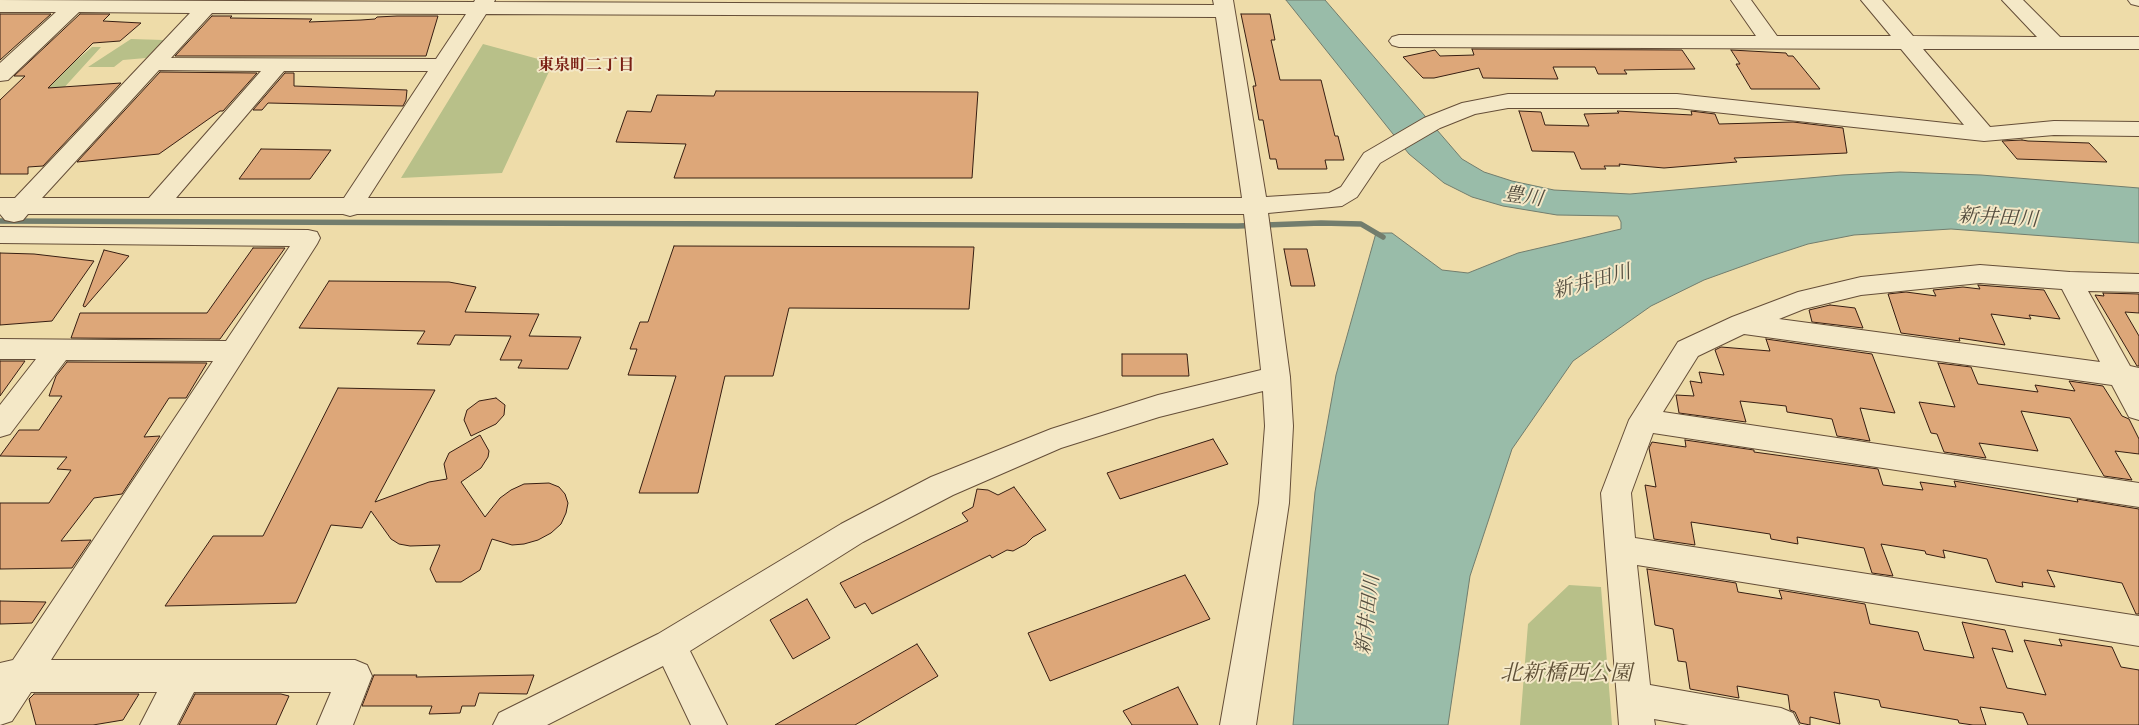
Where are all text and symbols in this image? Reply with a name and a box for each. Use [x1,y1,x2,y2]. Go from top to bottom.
district label: 東泉町二丁目 [538,56,634,76]
water label: 豊川 [1502,183,1544,213]
water label: 新井田川 [1957,205,2039,233]
water label: 新井田川 [1550,261,1634,305]
water label: 新井田川 [1352,574,1386,656]
park label: 北新橋西公園 [1500,662,1632,688]

